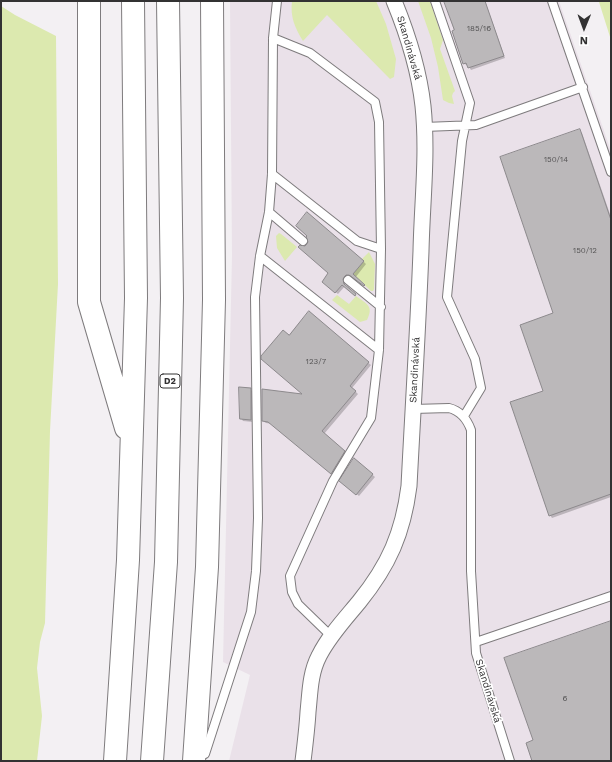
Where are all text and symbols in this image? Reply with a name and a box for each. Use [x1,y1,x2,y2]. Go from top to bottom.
north arrow [564,8,604,48]
street label: Skandinávská [394,15,424,81]
house number: 185/16 [467,24,491,34]
text: N [580,34,588,47]
house number: 150/14 [544,155,568,165]
house number: 150/12 [573,246,597,256]
street label: Skandinávská [407,337,423,403]
house number: 123/7 [306,357,326,367]
road number: D2 [160,374,180,388]
street label: Skandinávská [473,658,503,724]
house number: 6 [563,694,567,704]

